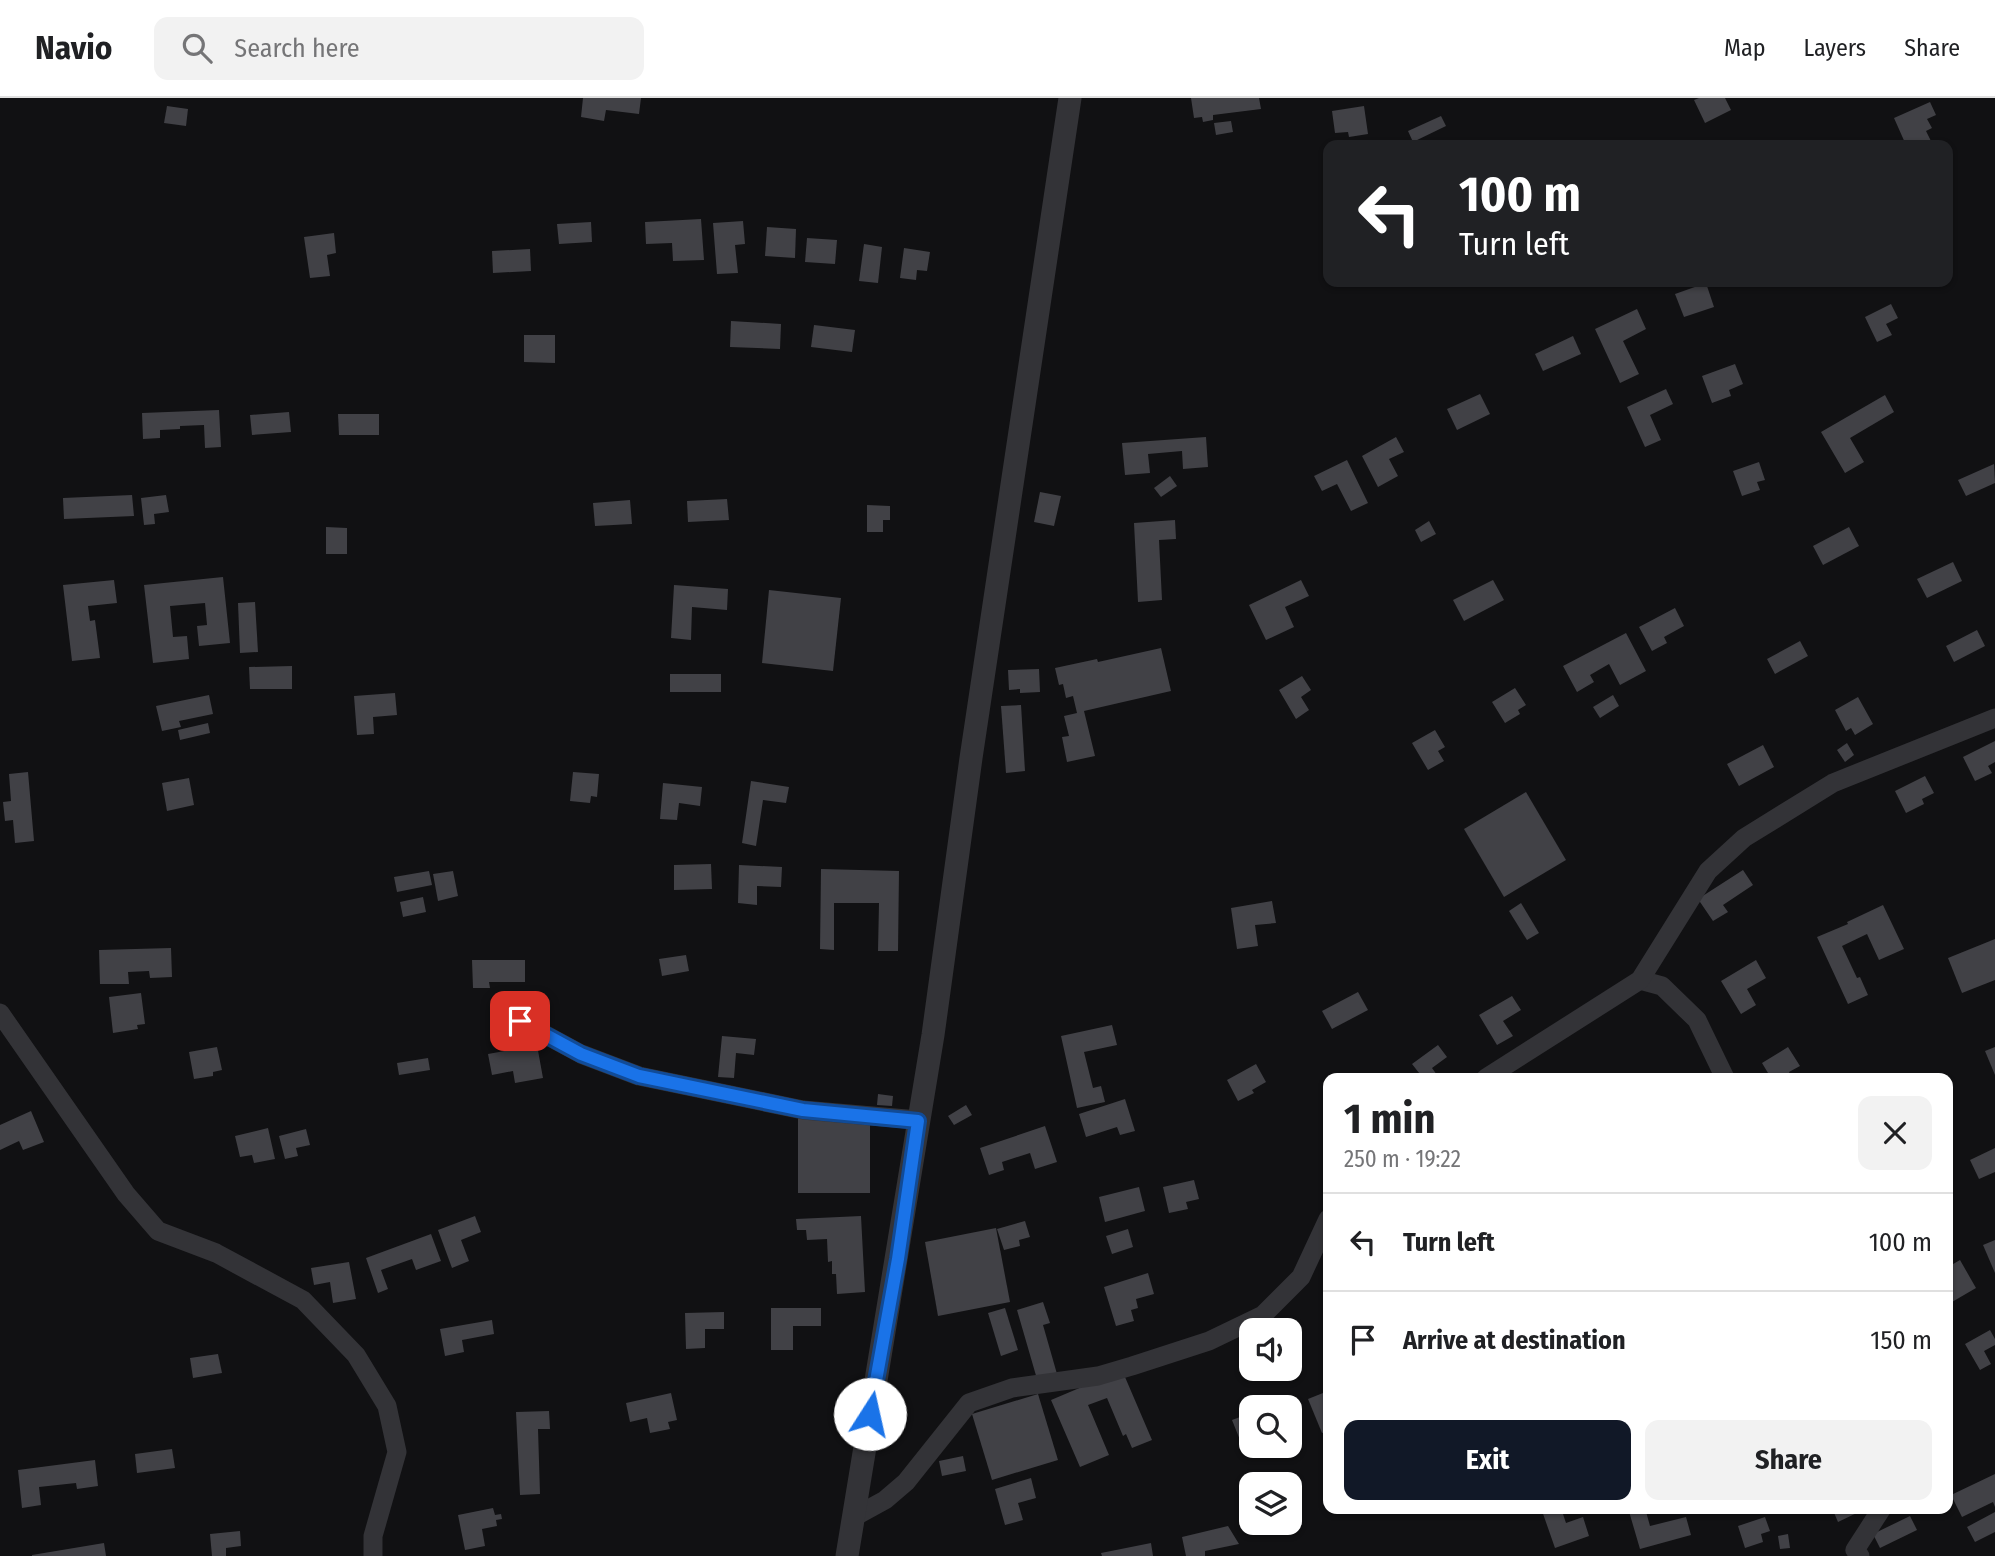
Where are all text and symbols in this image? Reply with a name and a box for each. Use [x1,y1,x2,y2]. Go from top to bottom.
search box [154,17,644,80]
text: Navio [35,28,112,68]
icon: search [178,29,216,67]
text: Search here [234,33,360,64]
text: Map [1724,34,1766,62]
text: Layers [1804,34,1866,62]
text: Share [1904,34,1960,62]
text: 100 m [1459,165,1581,224]
icon: left [1344,168,1435,259]
text: Turn left [1459,225,1569,263]
pin [490,991,550,1051]
icon: arrive [501,1002,539,1040]
text: 1 min [1344,1094,1435,1144]
button: close [1858,1096,1932,1170]
text: 250 m · 19:22 [1344,1145,1461,1173]
icon: left [1344,1223,1382,1261]
text: Turn left [1403,1227,1495,1258]
text: 100 m [1869,1227,1932,1258]
map controls [1239,1318,1302,1535]
button: sound [1239,1318,1302,1381]
icon: arrive [1344,1321,1382,1359]
text: Arrive at destination [1403,1325,1626,1356]
text: 150 m [1870,1325,1932,1356]
position arrow [833,1377,907,1451]
button: search [1239,1395,1302,1458]
button: Exit [1344,1420,1631,1500]
button: Share [1645,1420,1932,1500]
button: layers [1239,1472,1302,1535]

